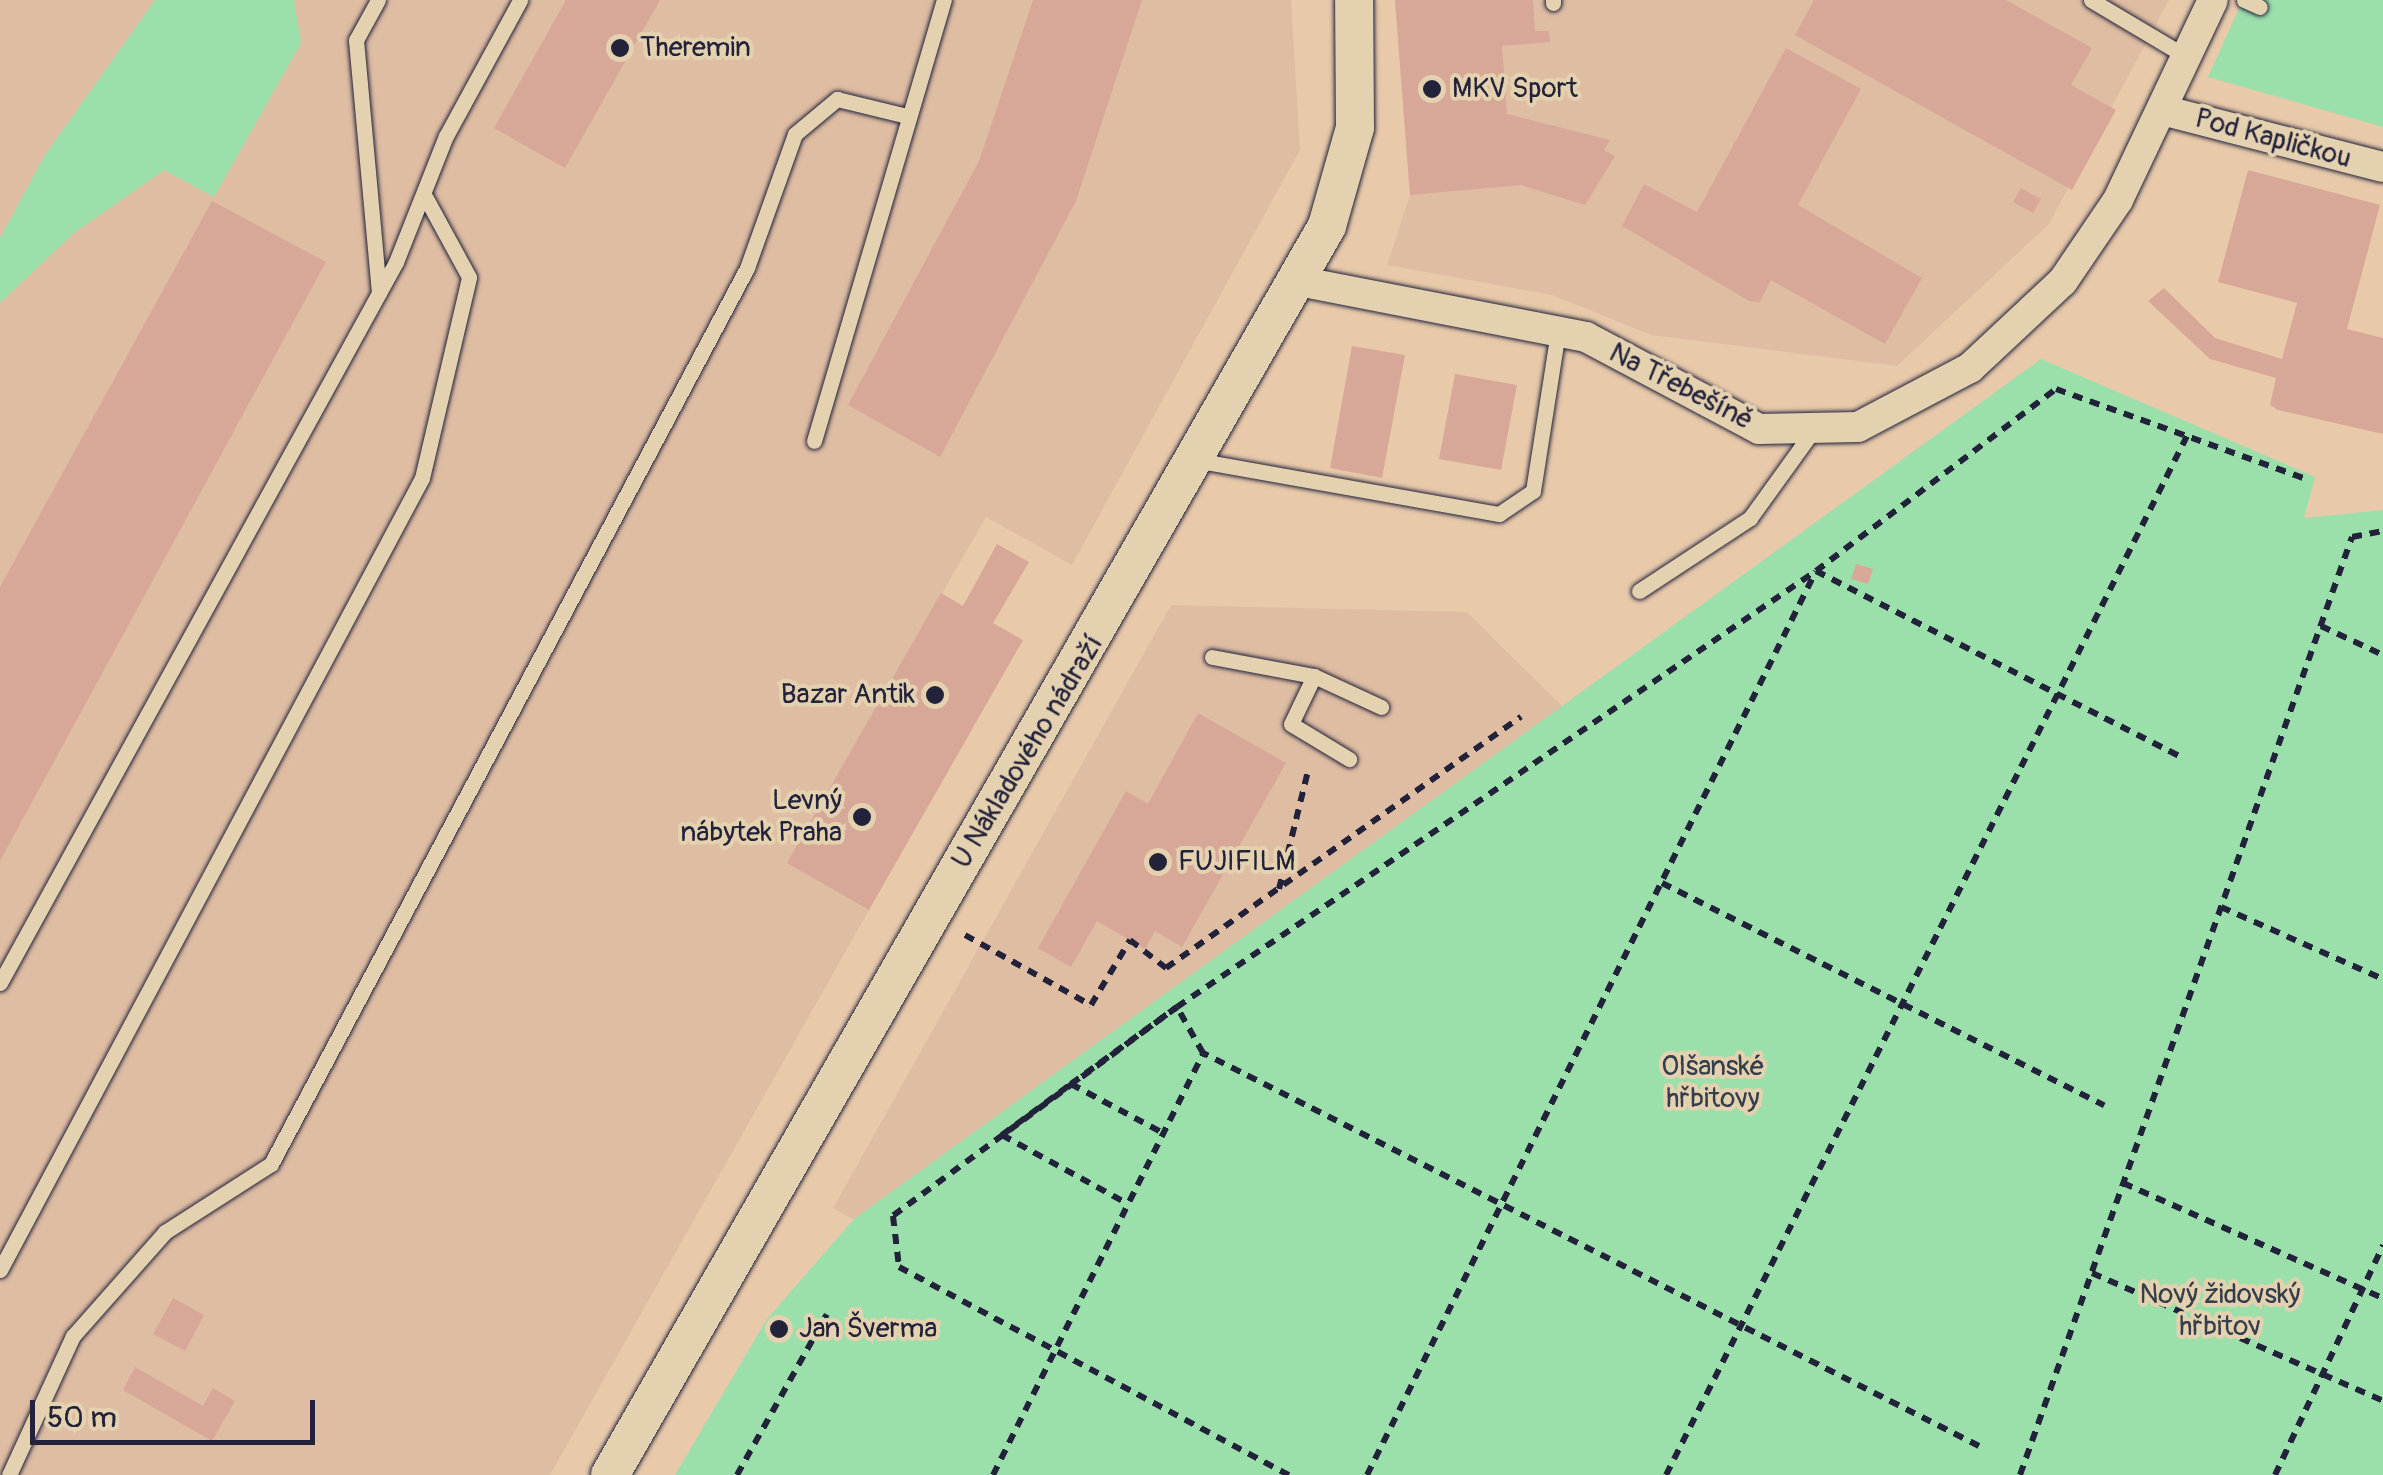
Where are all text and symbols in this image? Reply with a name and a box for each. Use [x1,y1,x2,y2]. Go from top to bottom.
place label: Theremin [640,31,751,65]
marker: Theremin [609,37,631,59]
place label: MKV Sport [1452,72,1578,106]
marker: MKV Sport [1421,78,1443,100]
street label: Pod Kapličkou [2191,102,2355,176]
street label: Na Třebešíně [1603,336,1759,438]
street label: U Nákladového nádraží [945,629,1111,875]
place label: Bazar Antik [781,678,915,712]
marker: Bazar Antik [924,684,946,706]
place label: Levný nábytek Praha [680,784,842,850]
marker: Levný nábytek Praha [851,806,873,828]
place label: FUJIFILM [1178,845,1295,879]
marker: FUJIFILM [1147,851,1169,873]
park label: Olšanské hřbitovy [1661,1050,1765,1116]
park label: Nový židovský hřbitov [2139,1278,2301,1344]
place label: Jan Šverma [799,1312,937,1346]
marker: Jan Šverma [768,1318,790,1340]
scale bar [35,1380,320,1442]
text: 50 m [47,1399,117,1436]

